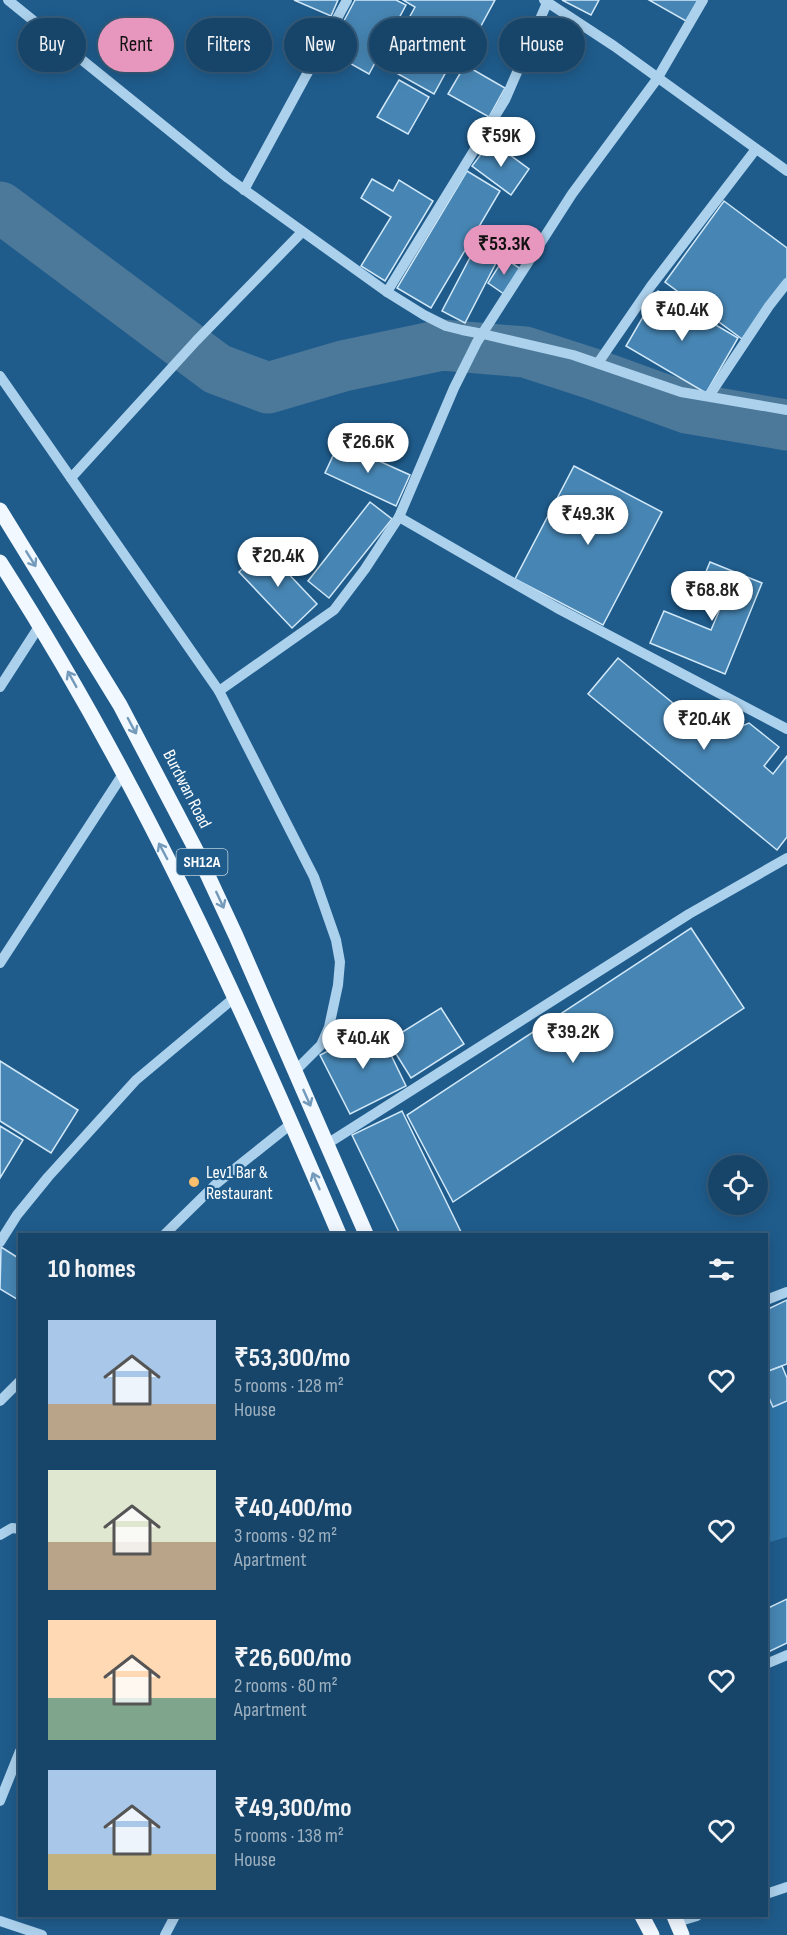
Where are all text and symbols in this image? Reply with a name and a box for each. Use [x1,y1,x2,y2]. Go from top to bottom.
chip: Buy [18,18,86,72]
chip: Rent [98,18,174,72]
chip: Filters [186,18,272,72]
chip: New [284,18,357,72]
chip: Apartment [369,18,487,72]
chip: House [499,18,585,72]
pin: ₹59K [465,117,537,168]
text: ₹59K [481,124,521,148]
pin: ₹53.3K [455,225,553,276]
text: ₹53.3K [478,232,530,256]
pin: ₹40.4K [633,291,731,342]
text: ₹40.4K [655,298,709,322]
pin: ₹26.6K [319,423,417,474]
text: ₹26.6K [342,430,394,454]
pin: ₹49.3K [539,495,637,546]
text: ₹49.3K [561,502,615,526]
pin: ₹20.4K [229,537,327,588]
text: ₹20.4K [251,544,305,568]
one-way arrow [26,550,38,567]
pin: ₹68.8K [663,571,761,622]
text: ₹68.8K [685,578,739,602]
one-way arrow [65,671,77,688]
pin: ₹20.4K [655,700,753,751]
text: ₹20.4K [677,707,731,731]
one-way arrow [127,717,138,735]
street label: Burdwan Road [158,746,216,832]
one-way arrow [157,843,169,861]
road number: SH12A [176,849,228,875]
one-way arrow [214,891,226,909]
pin: ₹39.2K [524,1013,622,1064]
pin: ₹40.4K [314,1019,412,1070]
text: ₹39.2K [546,1020,600,1044]
text: ₹40.4K [336,1026,390,1050]
one-way arrow [301,1088,313,1106]
map controls [708,1155,768,1215]
button: locate [708,1155,768,1215]
place label: Lev1 Bar & Restaurant [206,1162,273,1204]
one-way arrow [310,1172,321,1190]
marker: Lev1 Bar & Restaurant [187,1175,201,1189]
icon: filters [705,1253,738,1286]
text: 10 homes [48,1254,136,1285]
text: ₹53,300/mo [234,1343,350,1374]
icon: home [96,1344,168,1416]
icon: heart [705,1364,738,1397]
text: 5 rooms · 128 m² [234,1374,344,1398]
text: House [234,1398,276,1422]
text: ₹40,400/mo [234,1493,352,1524]
icon: home [96,1494,168,1566]
icon: heart [705,1514,738,1547]
text: 3 rooms · 92 m² [234,1524,337,1548]
text: Apartment [234,1548,307,1572]
text: ₹26,600/mo [234,1643,352,1674]
icon: home [96,1644,168,1716]
icon: heart [705,1664,738,1697]
text: 2 rooms · 80 m² [234,1674,338,1698]
text: Apartment [234,1698,307,1722]
text: ₹49,300/mo [234,1793,352,1824]
icon: home [96,1794,168,1866]
icon: heart [705,1814,738,1847]
text: 5 rooms · 138 m² [234,1824,344,1848]
text: House [234,1848,276,1872]

